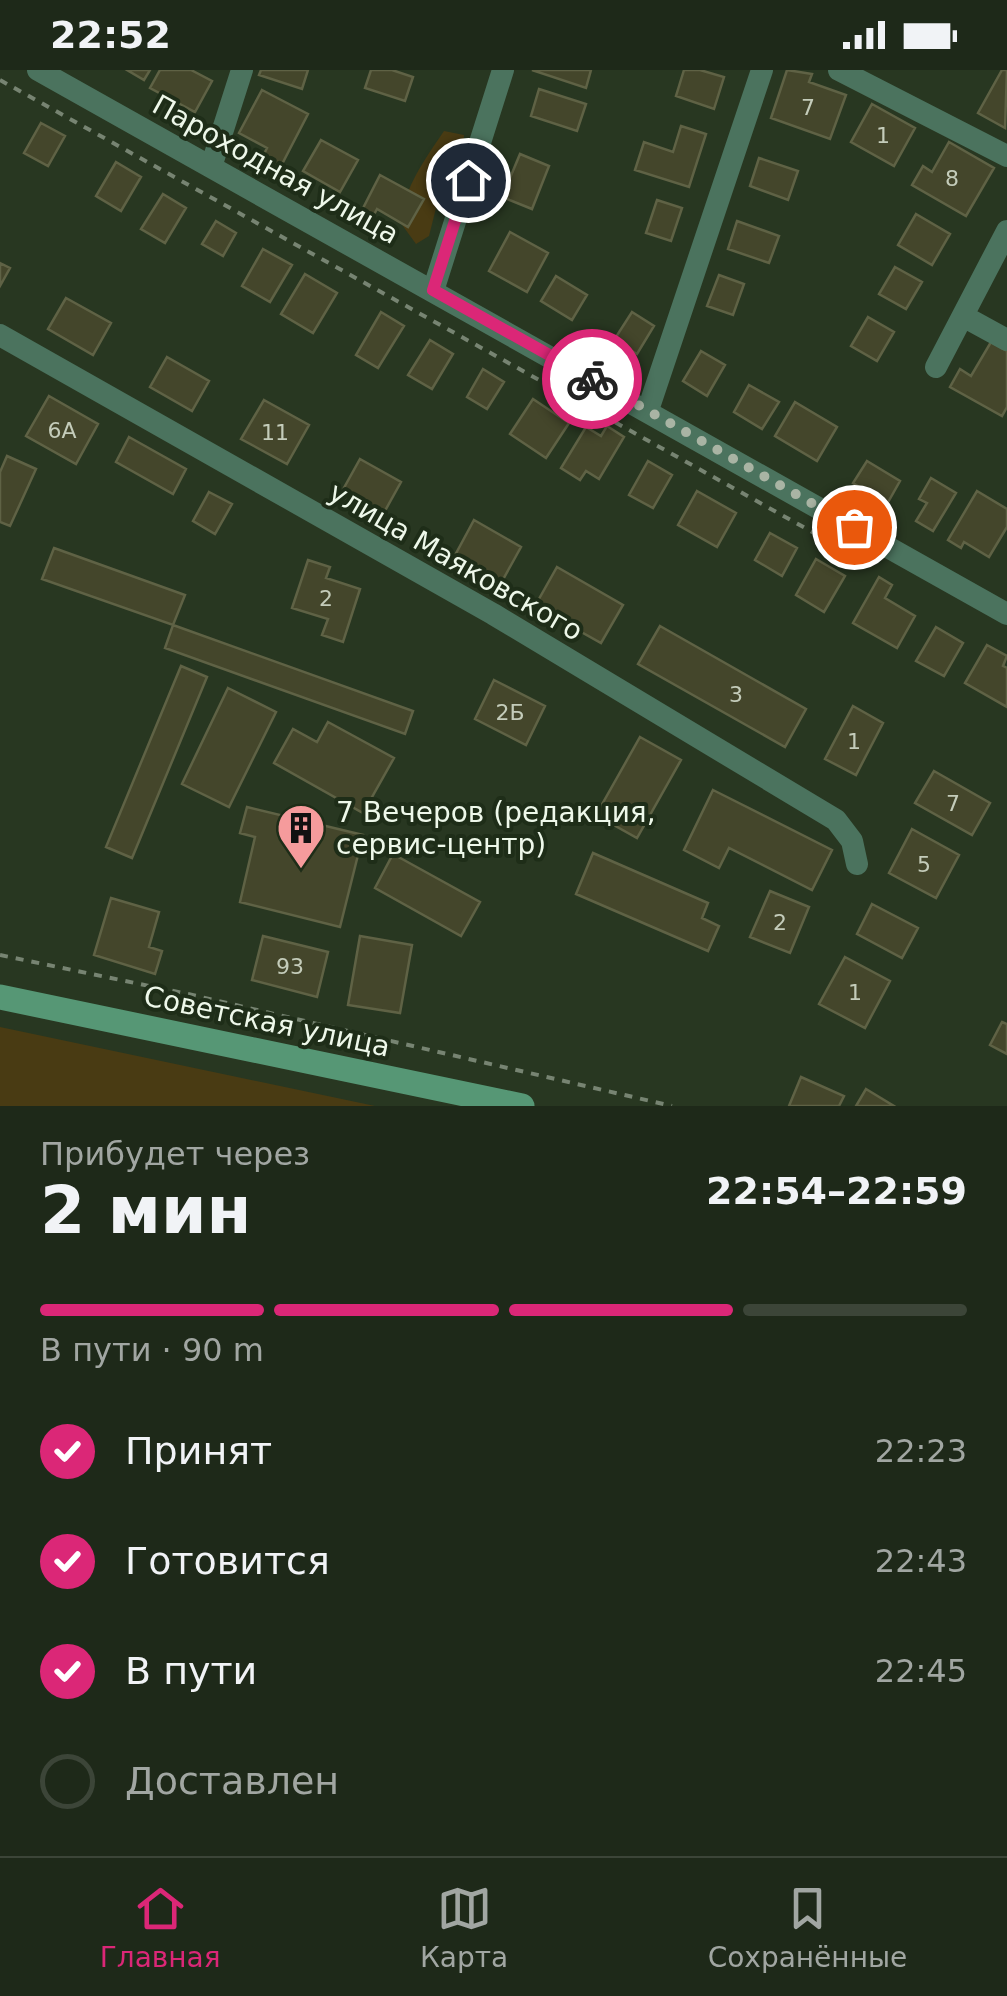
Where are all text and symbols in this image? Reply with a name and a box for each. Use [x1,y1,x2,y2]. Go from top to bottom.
text: 22:52 [50,13,171,57]
street label: Пароходная улица [147,88,405,251]
house number: 7 [801,95,815,120]
house number: 1 [876,123,890,148]
pin [426,138,511,223]
icon: home [441,153,496,208]
house number: 8 [945,166,959,191]
courier [542,329,642,429]
icon: bike [565,352,620,407]
house number: 6А [47,418,77,443]
house number: 11 [261,420,289,445]
street label: улица Маяковского [323,475,589,648]
pin [812,485,897,570]
icon: bag [827,500,882,555]
house number: 2 [319,586,333,611]
house number: 3 [729,682,743,707]
house number: 2Б [495,700,525,725]
house number: 1 [847,729,861,754]
house number: 7 [946,791,960,816]
place label: 7 Вечеров (редакция, сервис-центр) [336,796,656,861]
building icon: 7 Вечеров (редакция, сервис-центр) [275,802,327,870]
house number: 5 [917,852,931,877]
house number: 2 [773,910,787,935]
house number: 93 [276,954,304,979]
street label: Советская улица [141,979,393,1064]
house number: 1 [848,980,862,1005]
text: Прибудет через [40,1135,310,1173]
text: 22:54–22:59 [706,1169,967,1213]
text: 2 мин [40,1173,251,1248]
text: В пути · 90 m [40,1331,264,1369]
icon: check [40,1424,95,1479]
text: Принят [125,1429,272,1473]
text: 22:23 [875,1432,967,1470]
icon: check [40,1534,95,1589]
text: Готовится [125,1539,330,1583]
text: 22:43 [875,1542,967,1580]
icon: check [40,1644,95,1699]
text: В пути [125,1649,257,1693]
text: 22:45 [875,1652,967,1690]
text: Доставлен [125,1759,339,1803]
tab: Главная [100,1881,221,1974]
tab: Карта [420,1881,508,1974]
tab: Сохранённые [708,1881,907,1974]

